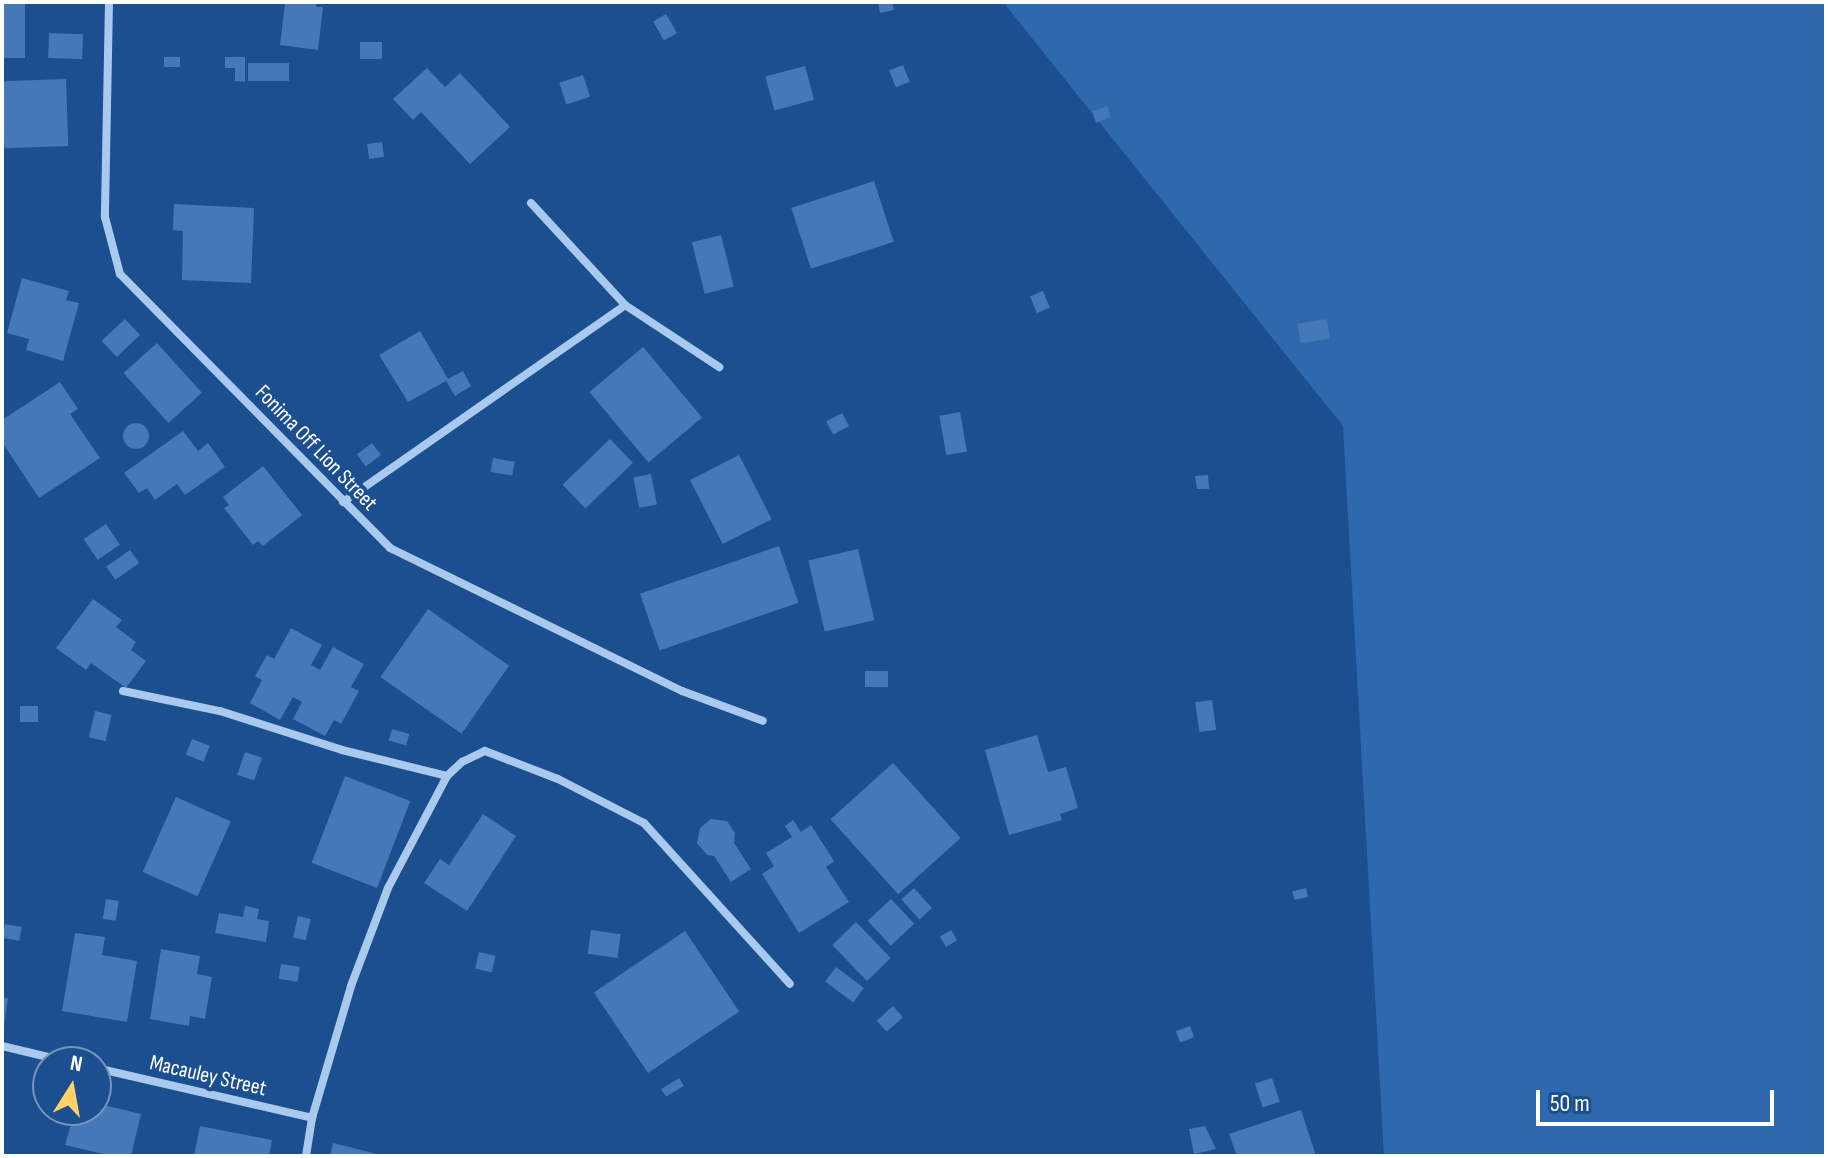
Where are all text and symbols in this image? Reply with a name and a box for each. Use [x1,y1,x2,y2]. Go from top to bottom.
street label: Fonima Off Lion Street [249,380,383,516]
north arrow [32,1046,112,1126]
text: N [68,1050,85,1078]
street label: Macauley Street [147,1050,269,1102]
scale bar [1540,1074,1778,1124]
text: 50 m [1550,1089,1590,1118]

